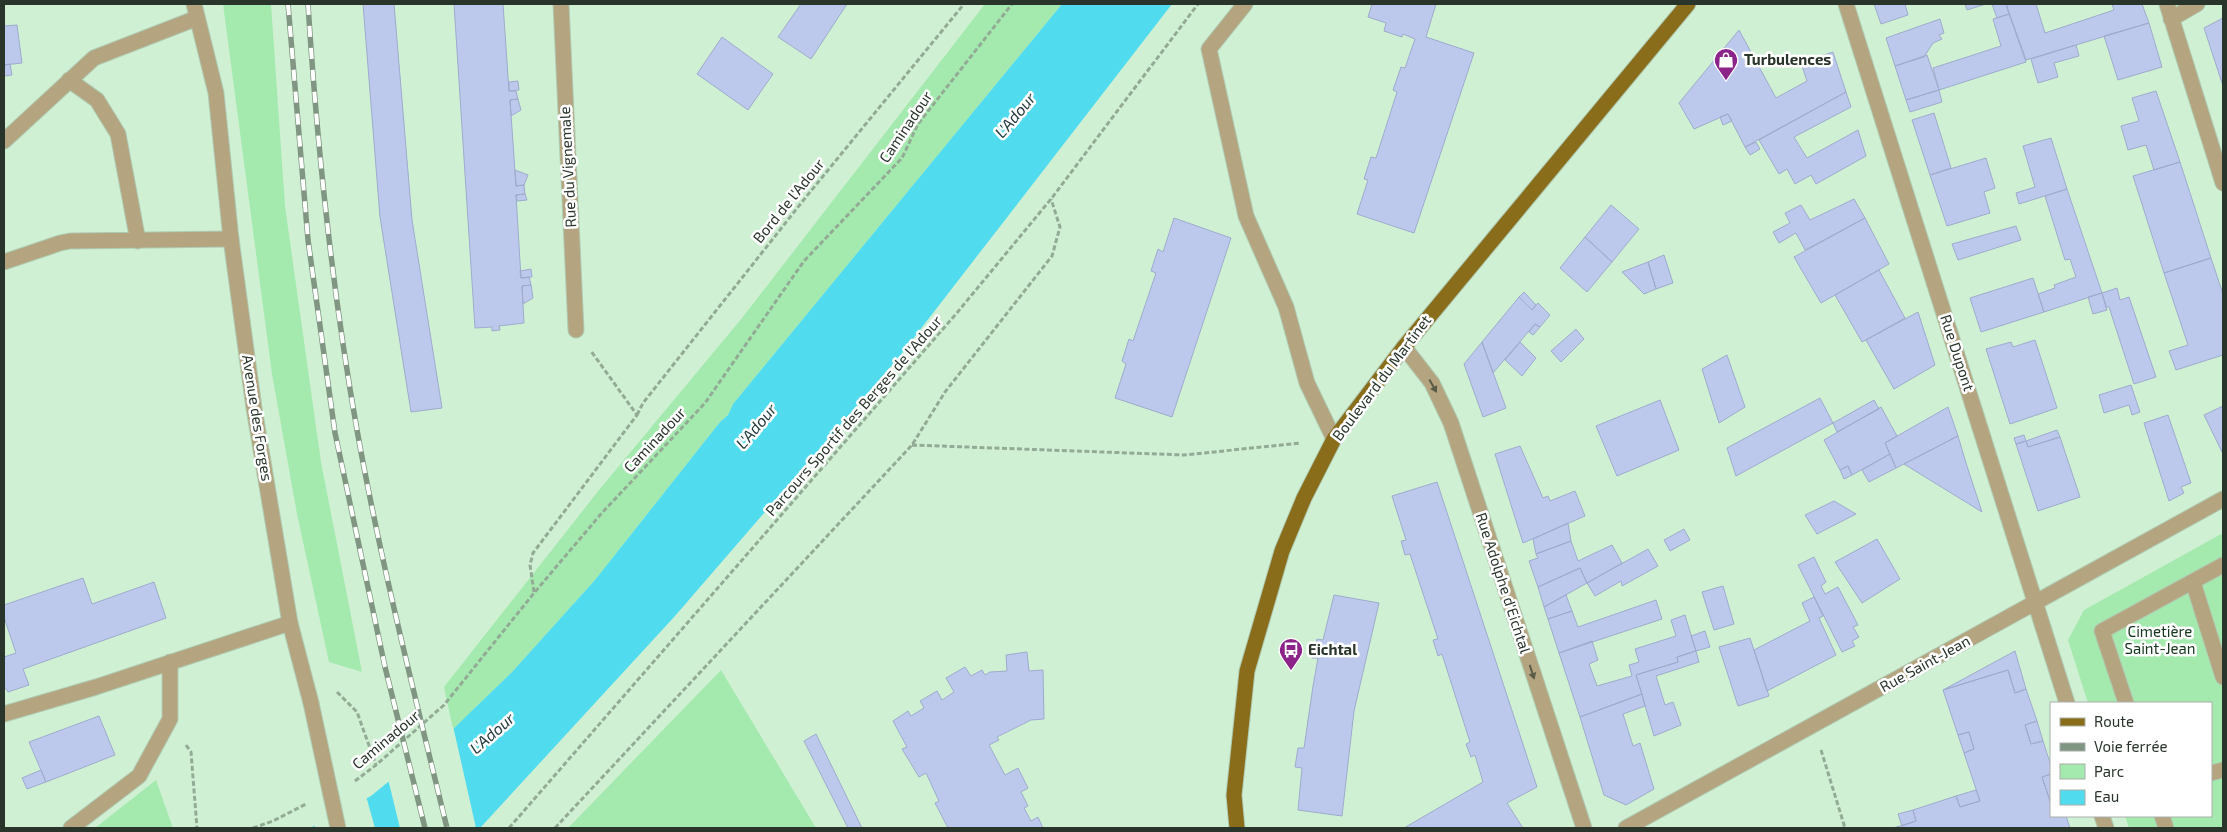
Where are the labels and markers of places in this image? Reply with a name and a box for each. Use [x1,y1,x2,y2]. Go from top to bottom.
shop icon: Turbulences [1713,47,1739,81]
place label: Turbulences [1744,50,1831,68]
bus stop icon: Eichtal [1278,637,1304,671]
place label: Eichtal [1308,640,1357,658]

